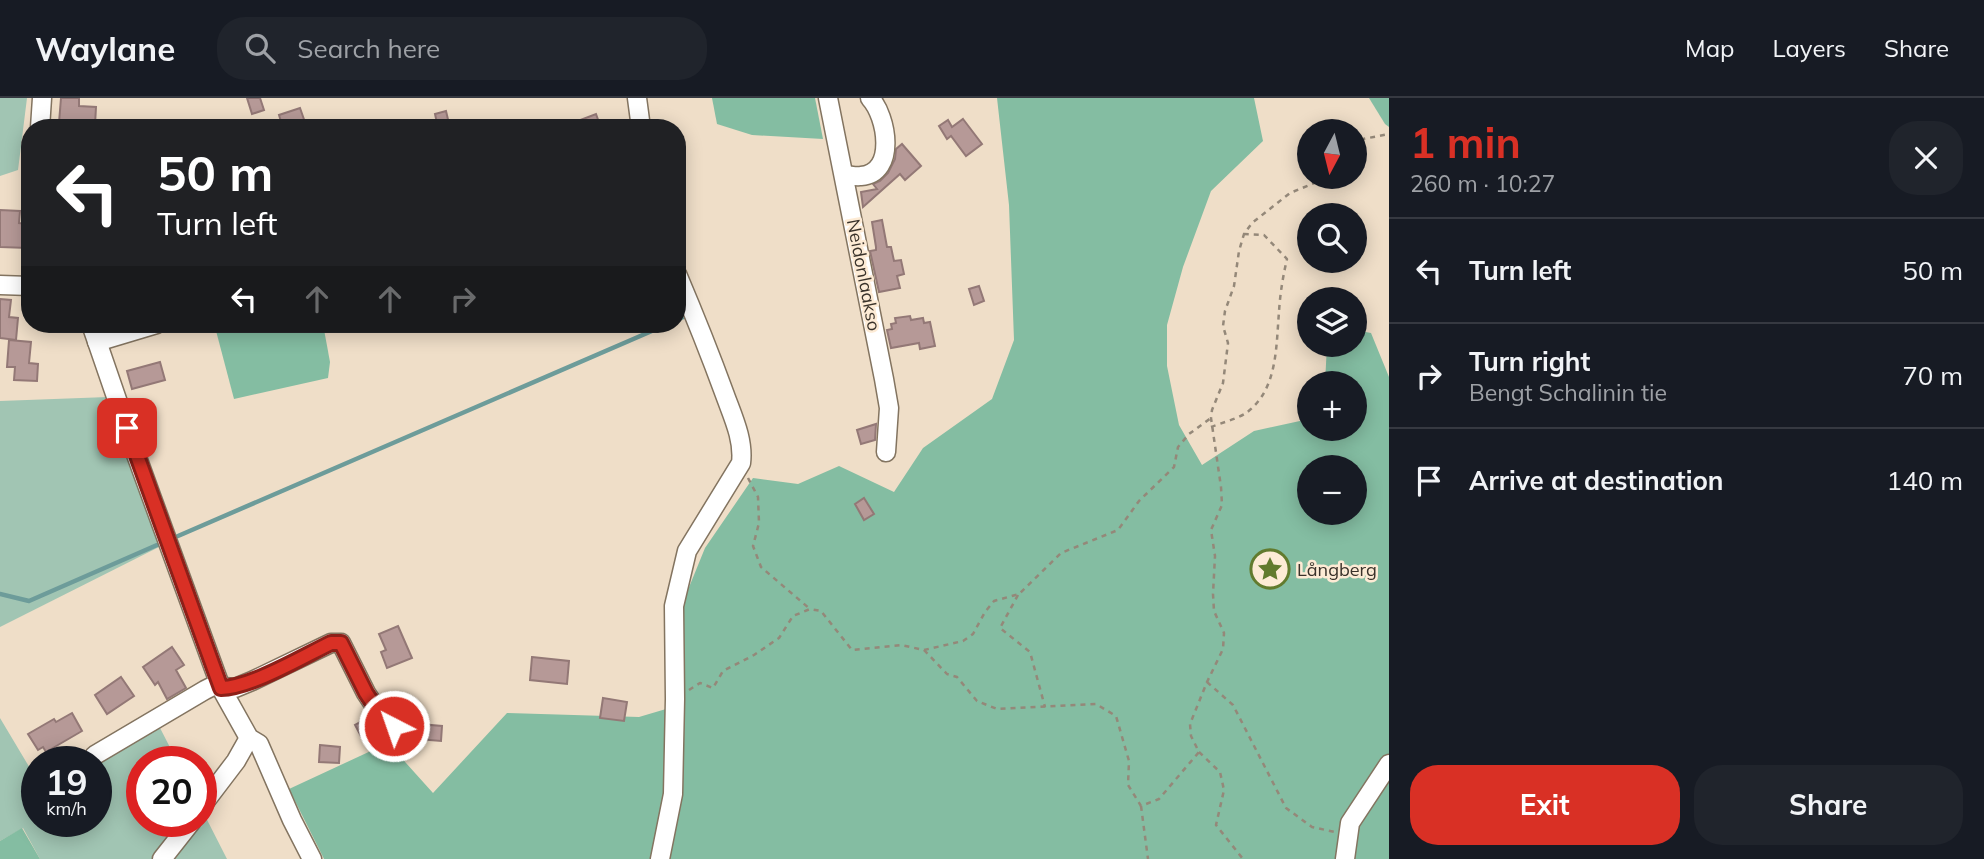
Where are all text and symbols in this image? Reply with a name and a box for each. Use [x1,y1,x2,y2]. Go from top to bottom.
search box [217,17,707,80]
text: Waylane [35,28,175,69]
icon: search [241,29,279,67]
text: Search here [297,32,440,65]
text: Map [1685,33,1734,63]
text: Layers [1772,33,1846,63]
text: Share [1884,33,1949,63]
text: 1 min [1410,116,1521,169]
north arrow [1297,119,1367,189]
map controls [1297,119,1367,525]
button: close [1889,121,1963,195]
text: 50 m [157,142,273,203]
icon: left [42,147,133,238]
text: 260 m · 10:27 [1410,169,1555,198]
text: Turn left [157,203,277,243]
button: search [1297,203,1367,273]
street label: Neidonlaakso [842,217,886,333]
icon: left [1410,252,1448,290]
text: Turn left [1469,254,1571,287]
text: 50 m [1902,254,1963,287]
icon: left [225,280,263,318]
icon: ahead [298,280,336,318]
icon: ahead [371,280,409,318]
icon: right [444,280,482,318]
button: layers [1297,287,1367,357]
text: Turn right [1469,345,1590,378]
icon: right [1410,357,1448,395]
text: 70 m [1902,359,1963,392]
button: + [1297,371,1367,441]
text: Bengt Schalinin tie [1469,378,1667,407]
pin [97,398,157,458]
icon: arrive [108,409,146,447]
button: − [1297,455,1367,525]
icon: arrive [1410,462,1448,500]
text: Arrive at destination [1469,464,1724,497]
text: 140 m [1887,464,1963,497]
place icon: Långberg [1249,548,1291,590]
place label: Långberg [1297,558,1377,581]
position arrow [357,689,431,763]
speed limit sign: 20 [126,746,217,837]
text: 19 [45,760,88,804]
button: Exit [1410,765,1680,845]
button: Share [1694,765,1963,845]
text: km/h [46,797,87,820]

